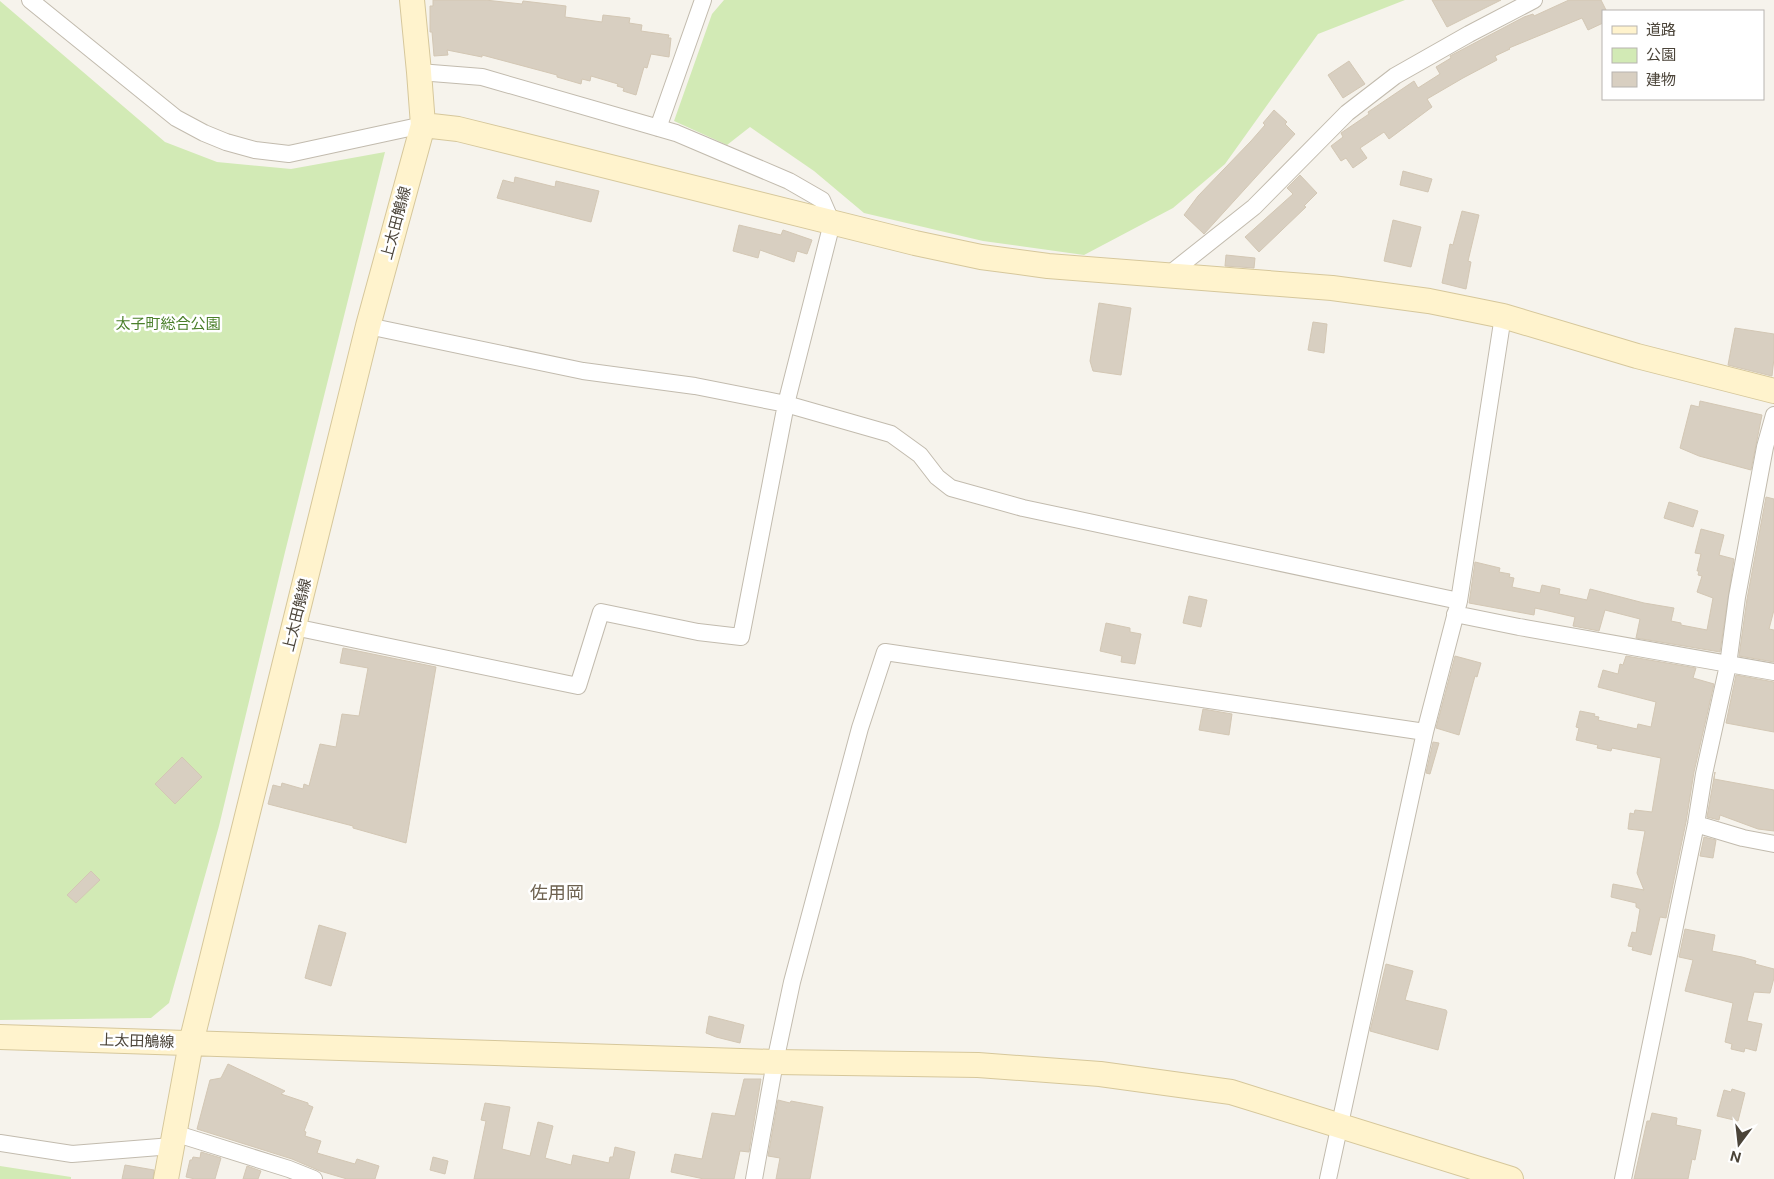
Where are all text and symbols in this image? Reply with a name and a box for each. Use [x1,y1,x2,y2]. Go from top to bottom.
legend [1602,10,1764,100]
text: 道路 [1646,21,1676,38]
text: 公園 [1646,46,1676,63]
text: 建物 [1646,71,1676,88]
street label: 上太田鵤線 [378,184,413,261]
park label: 太子町総合公園 [115,315,221,332]
street label: 上太田鵤線 [279,576,314,653]
district label: 佐用岡 [530,882,584,903]
street label: 上太田鵤線 [99,1031,175,1050]
north arrow [1714,1119,1764,1169]
text: N [1728,1147,1743,1166]

